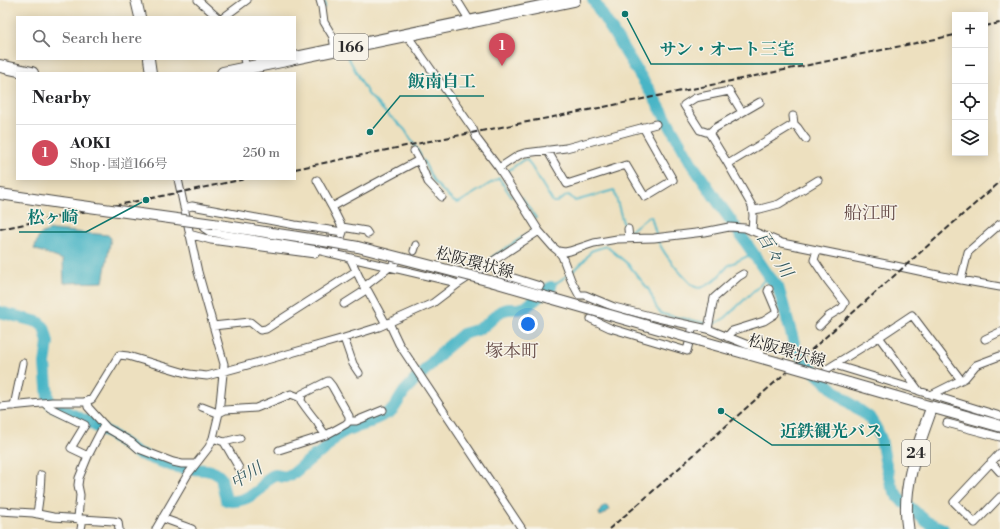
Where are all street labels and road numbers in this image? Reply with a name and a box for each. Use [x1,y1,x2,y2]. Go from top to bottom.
road number: 166 [334,34,368,60]
street label: 松阪環状線 [434,243,516,283]
street label: 松阪環状線 [746,330,828,372]
road number: 24 [902,440,930,466]

